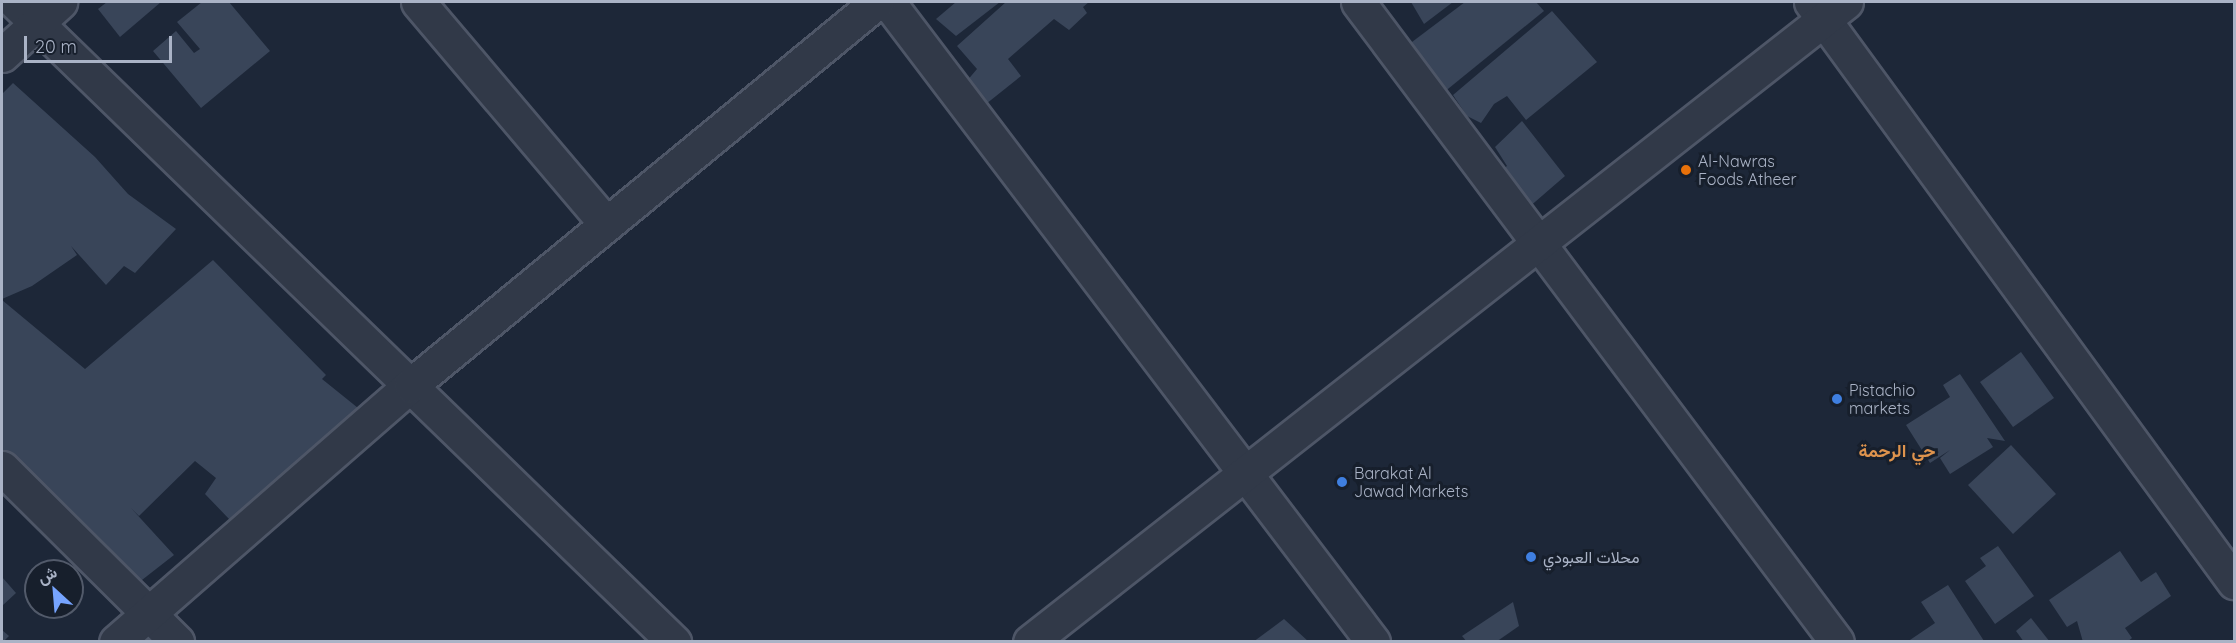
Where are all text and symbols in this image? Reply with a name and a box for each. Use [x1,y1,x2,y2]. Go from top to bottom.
scale bar [27,24,176,62]
text: 20 m [35,35,77,58]
place label: Al-Nawras Foods Atheer [1698,151,1797,189]
marker: Al-Nawras Foods Atheer [1679,163,1693,177]
place label: Pistachio markets [1849,380,1915,418]
marker: Pistachio markets [1830,392,1844,406]
district label: حي الرحمة [1858,440,1936,462]
place label: Barakat Al Jawad Markets [1354,463,1468,501]
marker: Barakat Al Jawad Markets [1335,475,1349,489]
place label: محلات العبودي [1543,547,1640,567]
marker: محلات العبودي [1524,550,1538,564]
north arrow [24,559,84,619]
text: ش [34,561,60,588]

